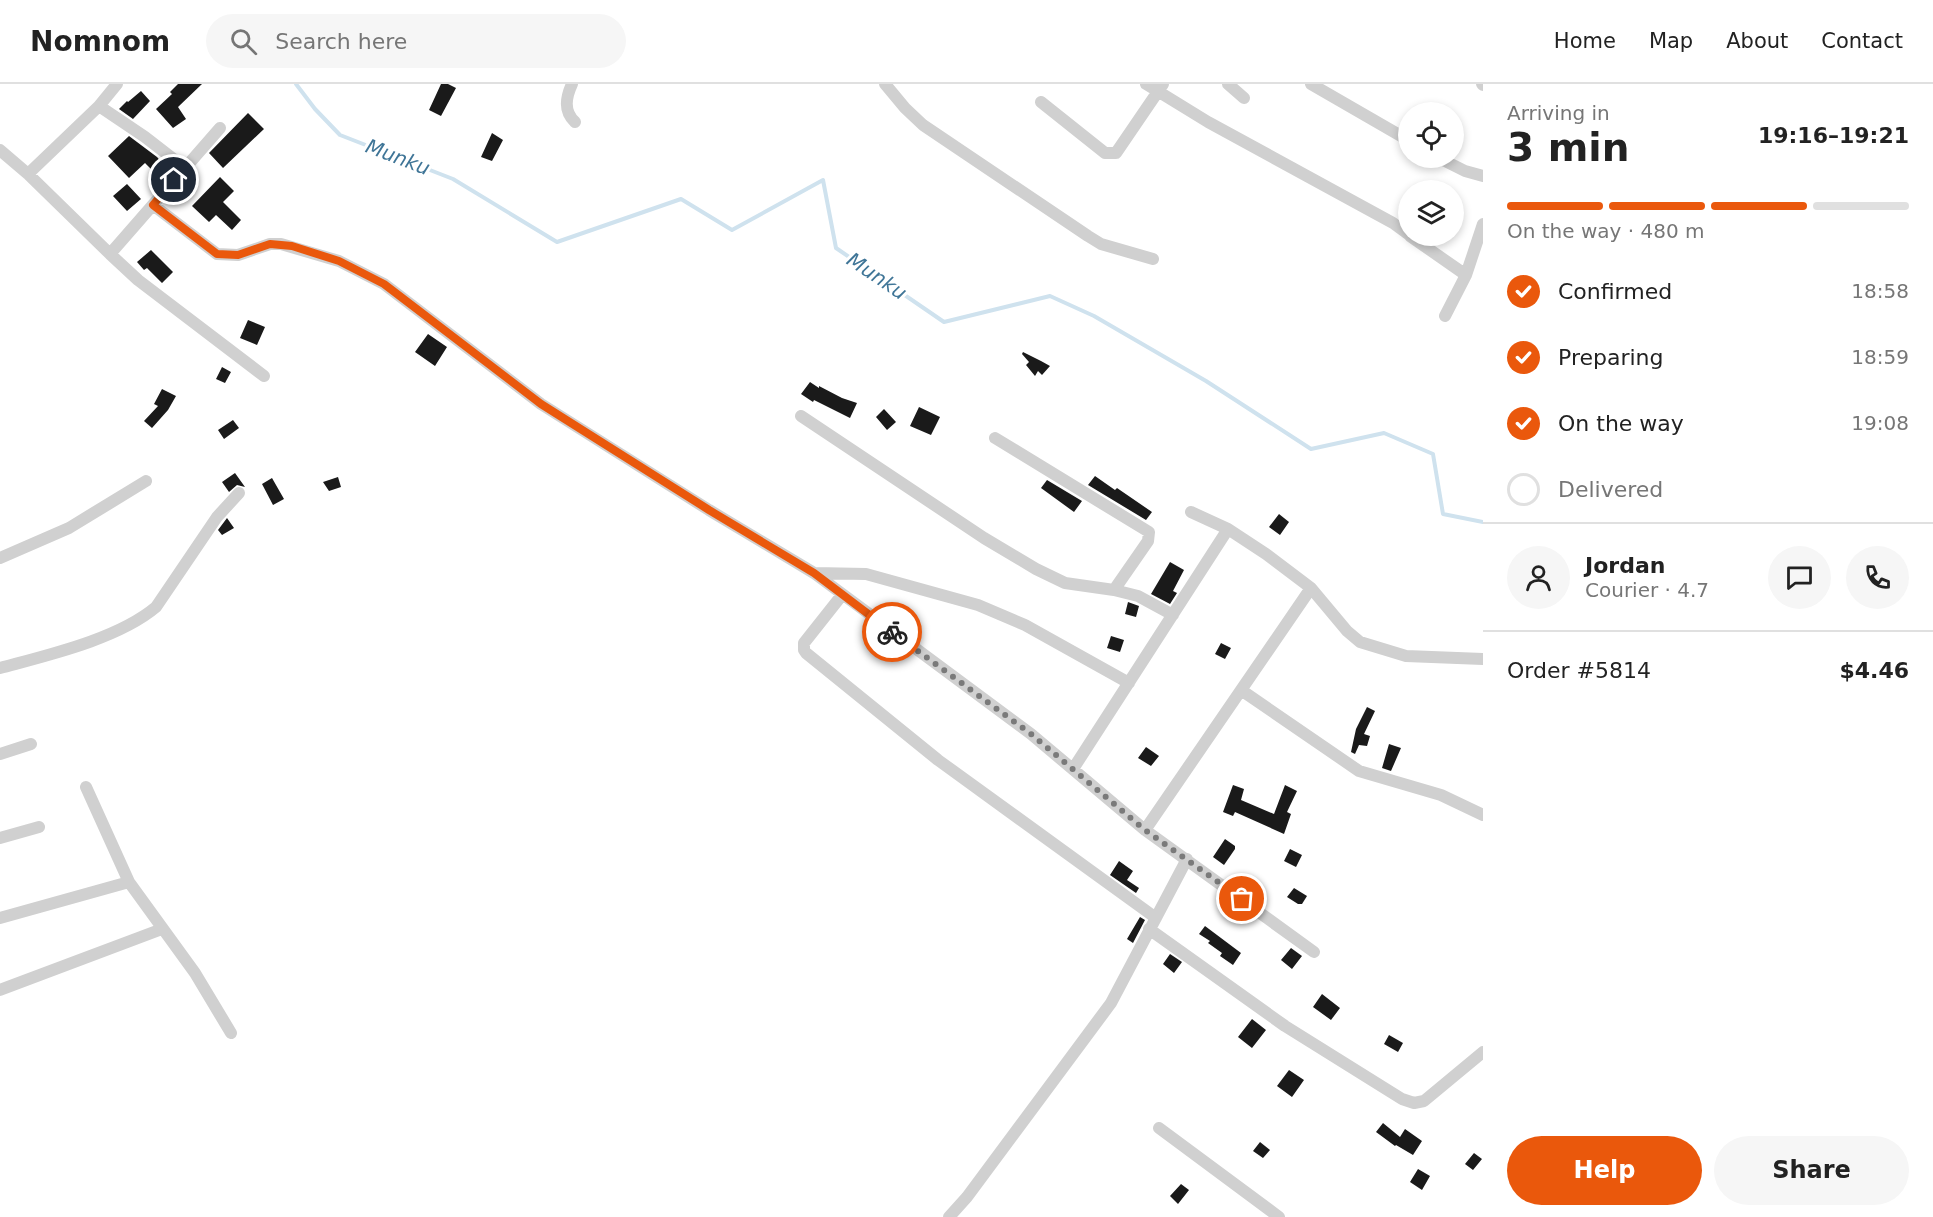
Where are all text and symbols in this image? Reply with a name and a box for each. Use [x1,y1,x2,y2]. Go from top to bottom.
search box [206,14,626,68]
text: Nomnom [30,25,170,58]
icon: search [227,25,260,58]
text: Search here [275,29,407,54]
text: Home [1554,29,1616,53]
text: Map [1649,29,1693,53]
text: About [1726,29,1788,53]
text: Contact [1821,29,1903,53]
text: Arriving in [1507,101,1610,125]
map controls [1398,102,1464,246]
button: locate [1398,102,1464,168]
text: 19:16–19:21 [1758,123,1909,148]
text: 3 min [1507,125,1629,170]
water label: Munku [362,134,434,180]
pin [148,154,199,205]
icon: home [157,163,190,196]
button: layers [1398,180,1464,246]
text: On the way · 480 m [1507,219,1705,243]
water label: Munku [843,247,911,305]
icon: check [1507,275,1540,308]
text: Confirmed [1558,279,1672,304]
text: 18:58 [1851,279,1909,303]
icon: check [1507,341,1540,374]
text: Preparing [1558,345,1664,370]
text: 18:59 [1851,345,1909,369]
icon: check [1507,407,1540,440]
text: On the way [1558,411,1684,436]
text: 19:08 [1851,411,1909,435]
text: Delivered [1558,477,1663,502]
button: person [1507,546,1570,609]
button: chat [1768,546,1831,609]
button: phone [1846,546,1909,609]
text: Jordan [1585,553,1665,578]
text: Courier · 4.7 [1585,578,1709,602]
courier [862,602,922,662]
icon: bike [876,616,909,649]
text: Order #5814 [1507,658,1651,683]
text: $4.46 [1839,658,1909,683]
pin [1216,873,1267,924]
icon: bag [1225,882,1258,915]
button: Help [1507,1136,1702,1205]
button: Share [1714,1136,1909,1205]

